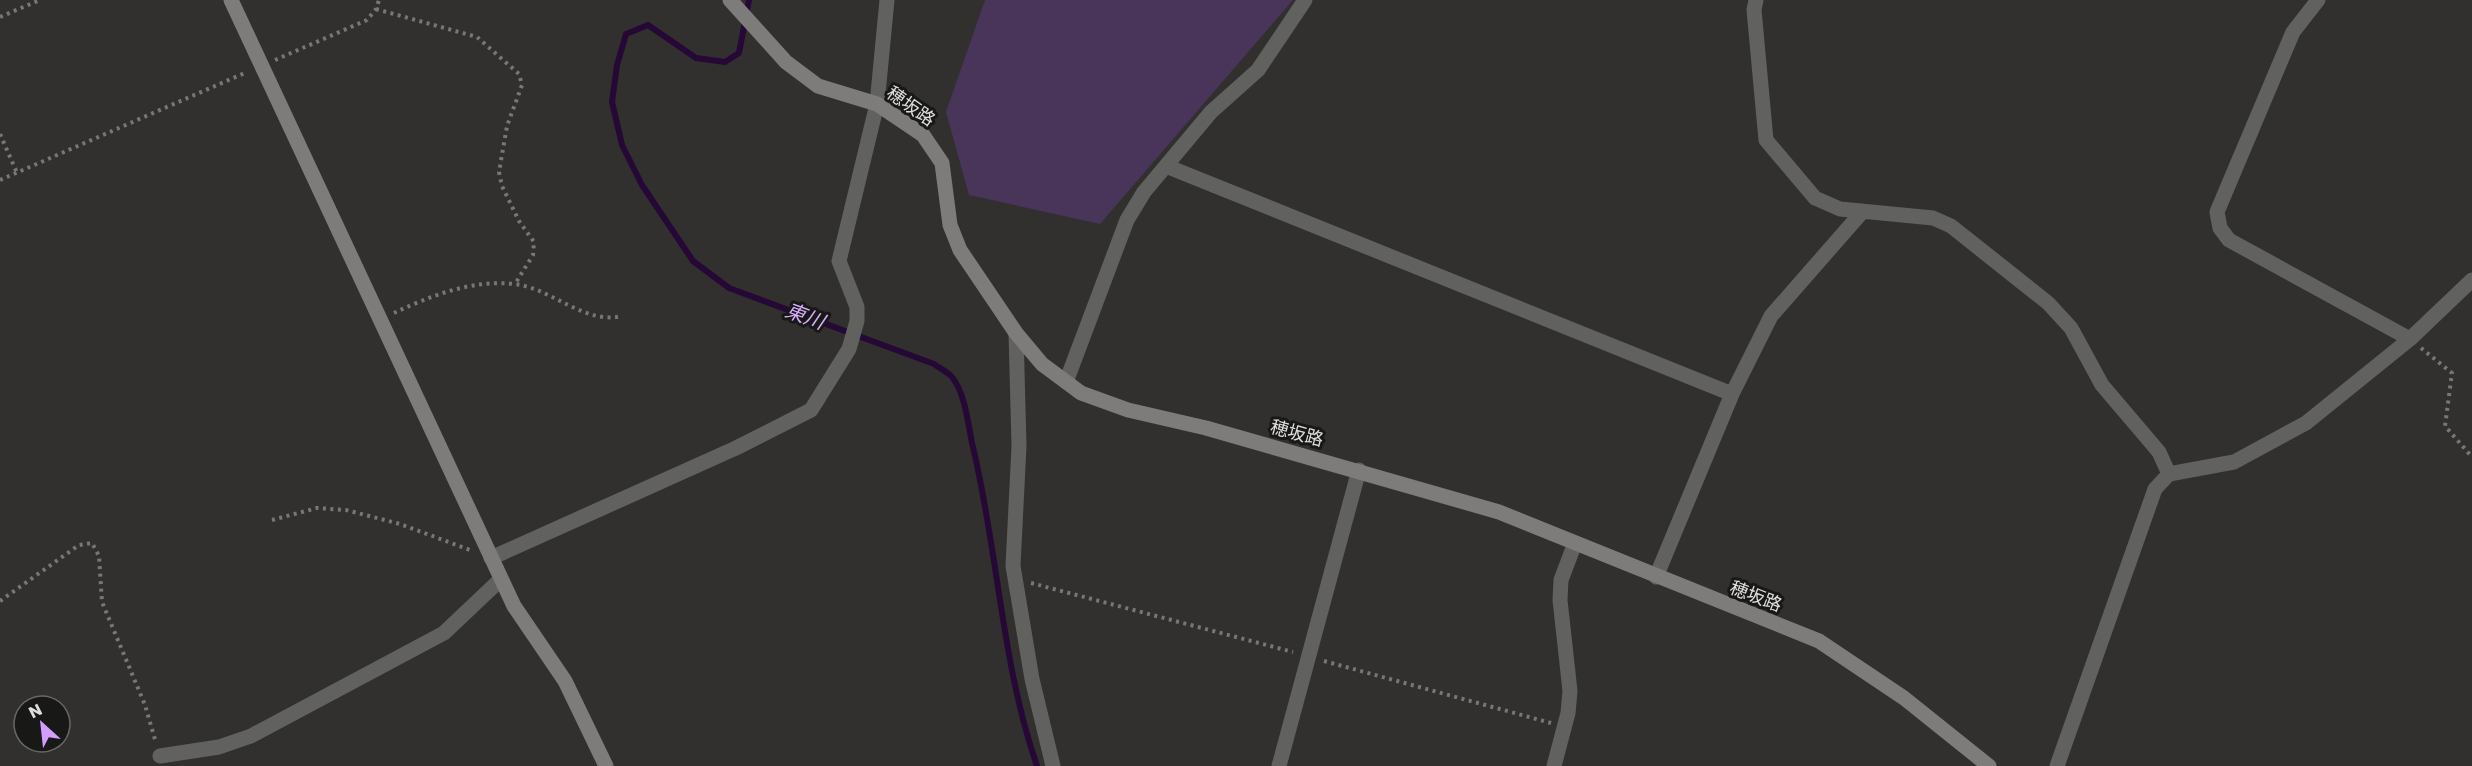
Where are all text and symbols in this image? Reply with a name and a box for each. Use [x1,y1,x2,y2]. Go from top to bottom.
street label: 穂坂路 [882,80,940,132]
water label: 東川 [781,296,830,337]
street label: 穂坂路 [1268,414,1326,452]
street label: 穂坂路 [1726,575,1786,617]
north arrow [12,694,72,754]
text: N [25,698,46,724]

